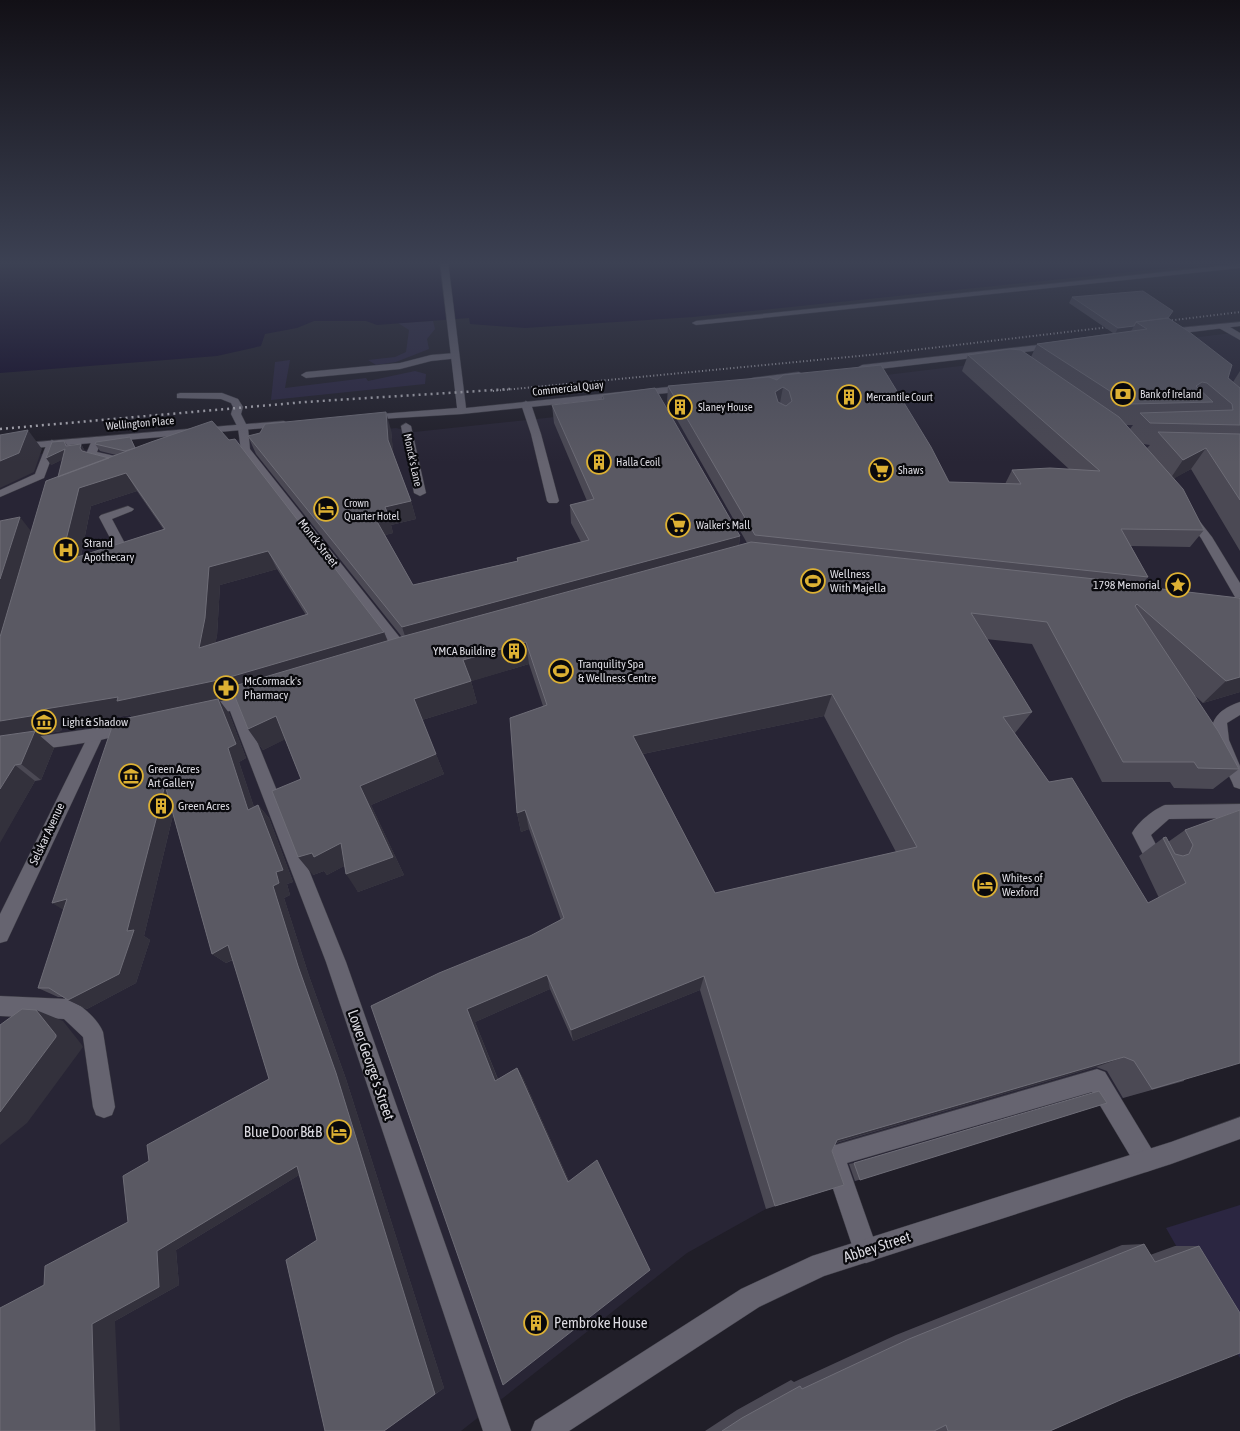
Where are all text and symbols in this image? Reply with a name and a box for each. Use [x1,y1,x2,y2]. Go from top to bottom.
street label: Commercial Quay [532,378,605,398]
bank icon: Bank of Ireland [1110,381,1136,407]
building icon: Mercantile Court [836,384,862,410]
place label: Bank of Ireland [1140,388,1201,400]
place label: Mercantile Court [866,391,933,403]
building icon: Slaney House [667,394,693,420]
place label: Slaney House [698,401,753,413]
street label: Wellington Place [105,414,175,432]
street label: Monck's Lane [402,432,424,488]
building icon: Halla Ceoil [586,449,612,475]
place label: Halla Ceoil [616,456,661,468]
supermarket icon: Shaws [868,457,894,483]
place label: Shaws [898,464,924,476]
hotel icon: Crown Quarter Hotel [313,496,339,522]
place label: Crown Quarter Hotel [344,497,399,522]
supermarket icon: Walker's Mall [665,512,691,538]
street label: Monck Street [295,516,341,570]
place label: Walker's Mall [696,519,750,531]
place label: Strand Apothecary [84,536,134,564]
hospital icon: Strand Apothecary [53,537,79,563]
place label: Wellness With Majella [830,567,886,595]
sports icon: Wellness With Majella [800,568,826,594]
place icon: 1798 Memorial [1165,572,1191,598]
place label: 1798 Memorial [1093,578,1161,592]
building icon: YMCA Building [501,638,527,664]
place label: YMCA Building [433,644,497,658]
place label: Tranquility Spa & Wellness Centre [578,657,657,685]
sports icon: Tranquility Spa & Wellness Centre [548,658,574,684]
place label: McCormack's Pharmacy [244,674,301,702]
pharmacy icon: McCormack's Pharmacy [213,675,239,701]
museum icon: Light & Shadow [31,709,57,735]
place label: Light & Shadow [62,715,128,729]
place label: Green Acres Art Gallery [148,762,200,790]
museum icon: Green Acres Art Gallery [118,763,144,789]
building icon: Green Acres [148,793,174,819]
place label: Green Acres [178,799,230,813]
street label: Selskar Avenue [26,801,68,867]
place label: Whites of Wexford [1002,871,1044,899]
hotel icon: Whites of Wexford [972,872,998,898]
street label: Lower George's Street [345,1007,398,1122]
hotel icon: Blue Door B&B [326,1119,352,1145]
place label: Blue Door B&B [244,1123,322,1140]
street label: Abbey Street [841,1228,912,1265]
building icon: Pembroke House [523,1310,549,1336]
place label: Pembroke House [554,1314,648,1331]

